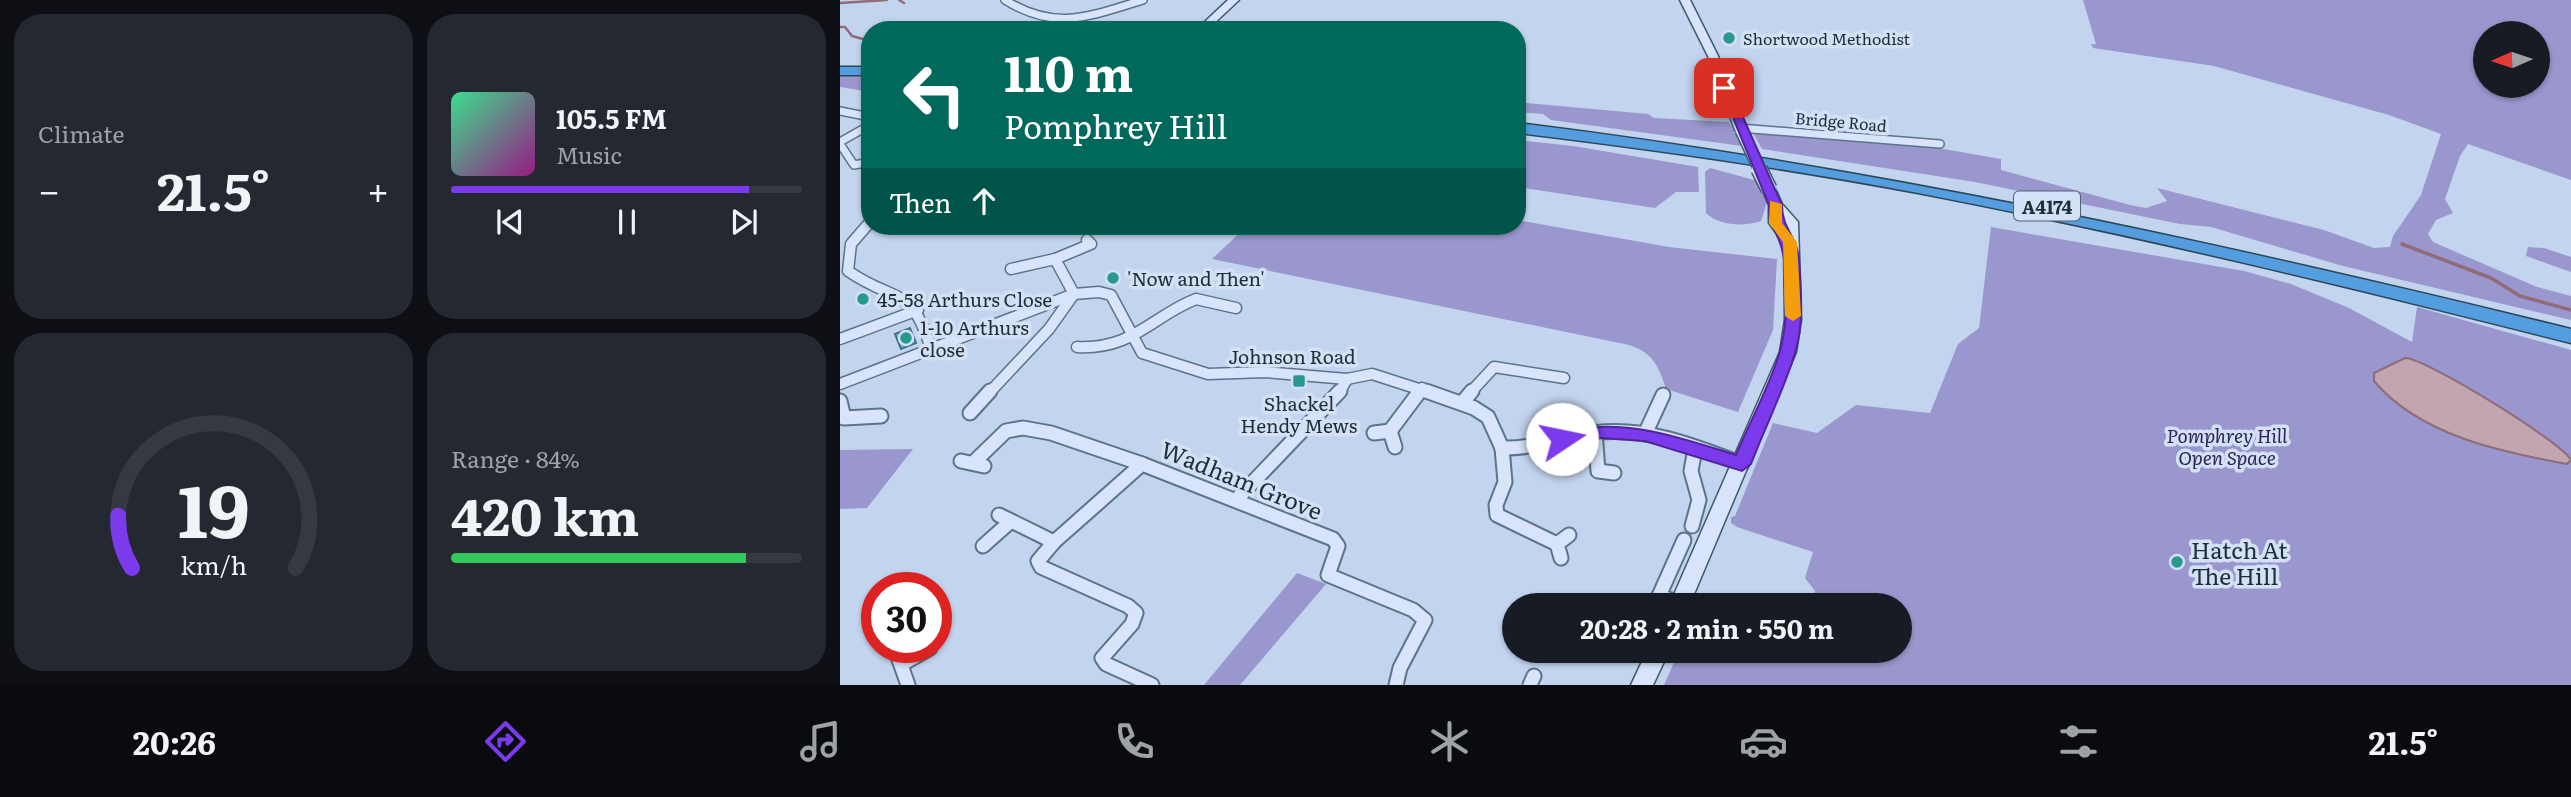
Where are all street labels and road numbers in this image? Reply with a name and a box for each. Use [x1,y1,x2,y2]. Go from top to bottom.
street label: Bridge Road [1794,105,1888,137]
road number: A4174 [2014,191,2080,220]
street label: Johnson Road [1228,342,1356,370]
street label: Wadham Grove [1156,431,1328,527]

